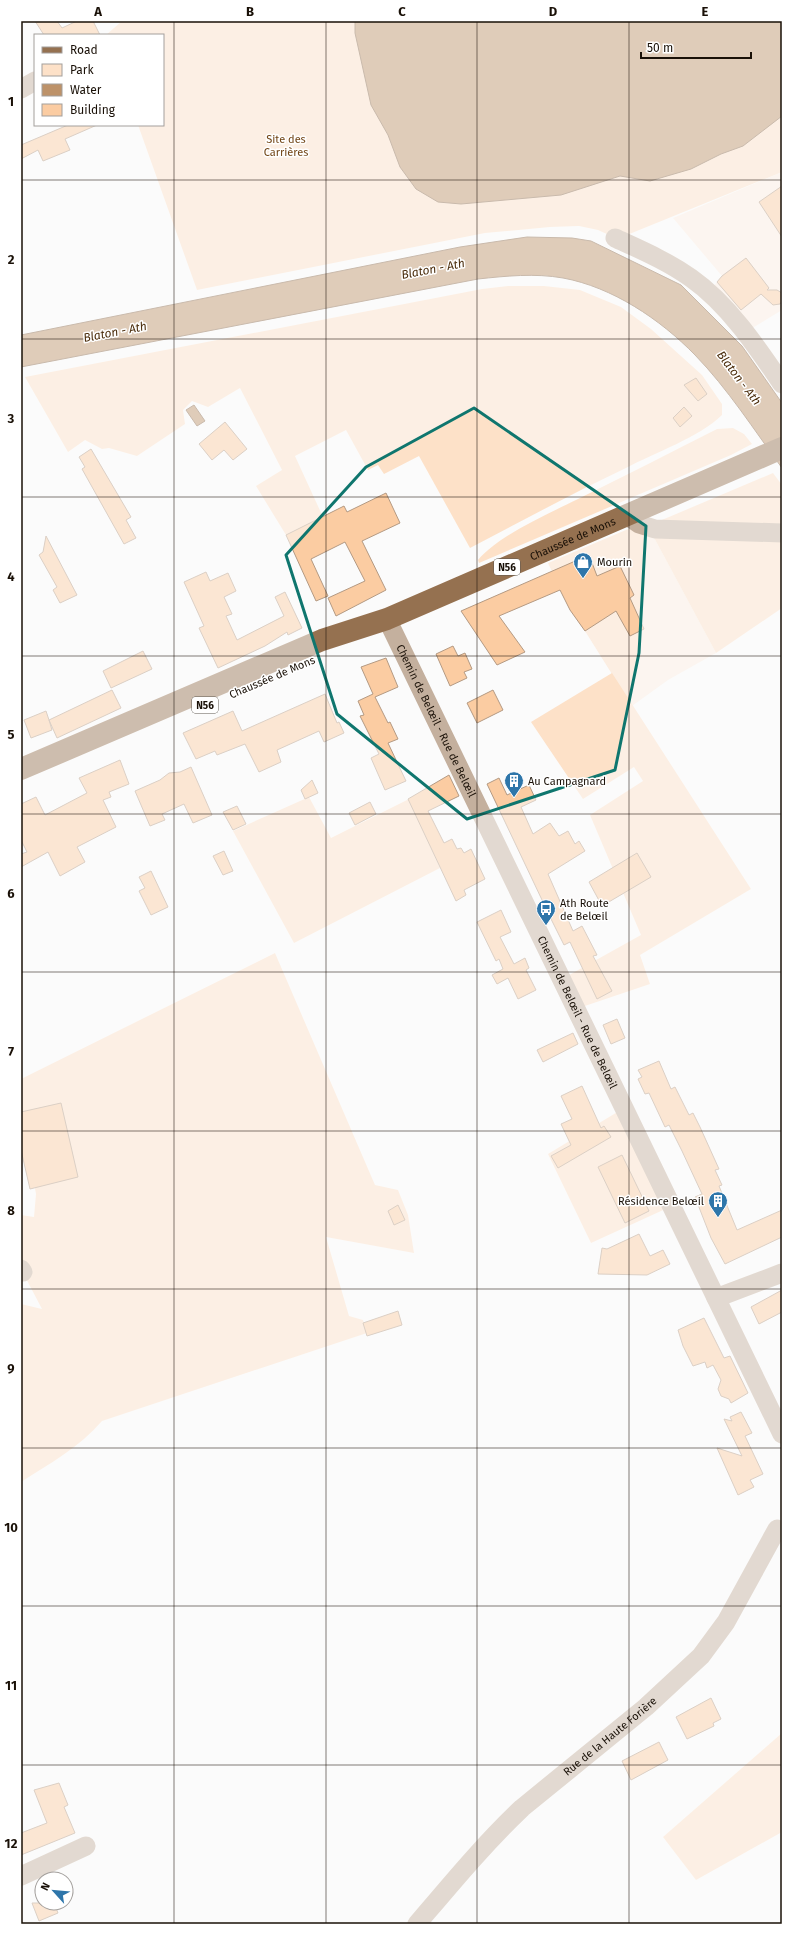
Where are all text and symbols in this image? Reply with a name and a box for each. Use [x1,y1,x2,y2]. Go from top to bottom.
text: A [93,4,102,19]
text: B [246,4,254,19]
text: C [398,4,406,19]
text: D [549,4,558,19]
text: E [702,4,709,19]
legend [34,34,164,126]
scale bar [641,34,751,60]
text: 50 m [647,41,673,55]
text: Road [70,43,98,57]
text: Park [70,63,94,77]
text: Water [70,83,102,97]
text: 1 [8,94,14,109]
text: Building [70,103,116,117]
park label: Site des Carrières [264,133,308,159]
text: 2 [8,252,15,267]
water label: Blaton - Ath [400,256,466,282]
water label: Blaton - Ath [82,319,148,345]
water label: Blaton - Ath [714,348,764,408]
text: 3 [7,411,15,426]
street label: Chaussée de Mons [528,515,618,563]
shop icon: Mourin [572,551,594,579]
place label: Mourin [597,556,632,569]
road number: N56 [494,559,520,575]
text: 4 [7,569,15,584]
street label: Chemin de Belœil - Rue de Belœil [393,642,478,799]
street label: Chaussée de Mons [227,654,317,701]
road number: N56 [192,697,218,713]
text: 5 [8,727,15,742]
building icon: Au Campagnard [503,770,525,798]
place label: Au Campagnard [528,775,606,788]
text: 6 [7,886,15,901]
place label: Ath Route de Belœil [560,897,609,923]
bus stop icon: Ath Route de Belœil [535,898,557,926]
street label: Chemin de Belœil - Rue de Belœil [535,934,620,1091]
text: 7 [8,1044,14,1059]
building icon: Résidence Belœil [707,1190,729,1218]
place label: Résidence Belœil [618,1195,704,1208]
text: 8 [7,1203,15,1218]
text: 9 [7,1361,15,1376]
text: 10 [4,1520,18,1535]
text: 11 [5,1678,17,1693]
street label: Rue de la Haute Forière [561,1694,660,1779]
text: 12 [5,1836,18,1851]
north arrow [34,1871,74,1911]
text: N [38,1880,53,1893]

